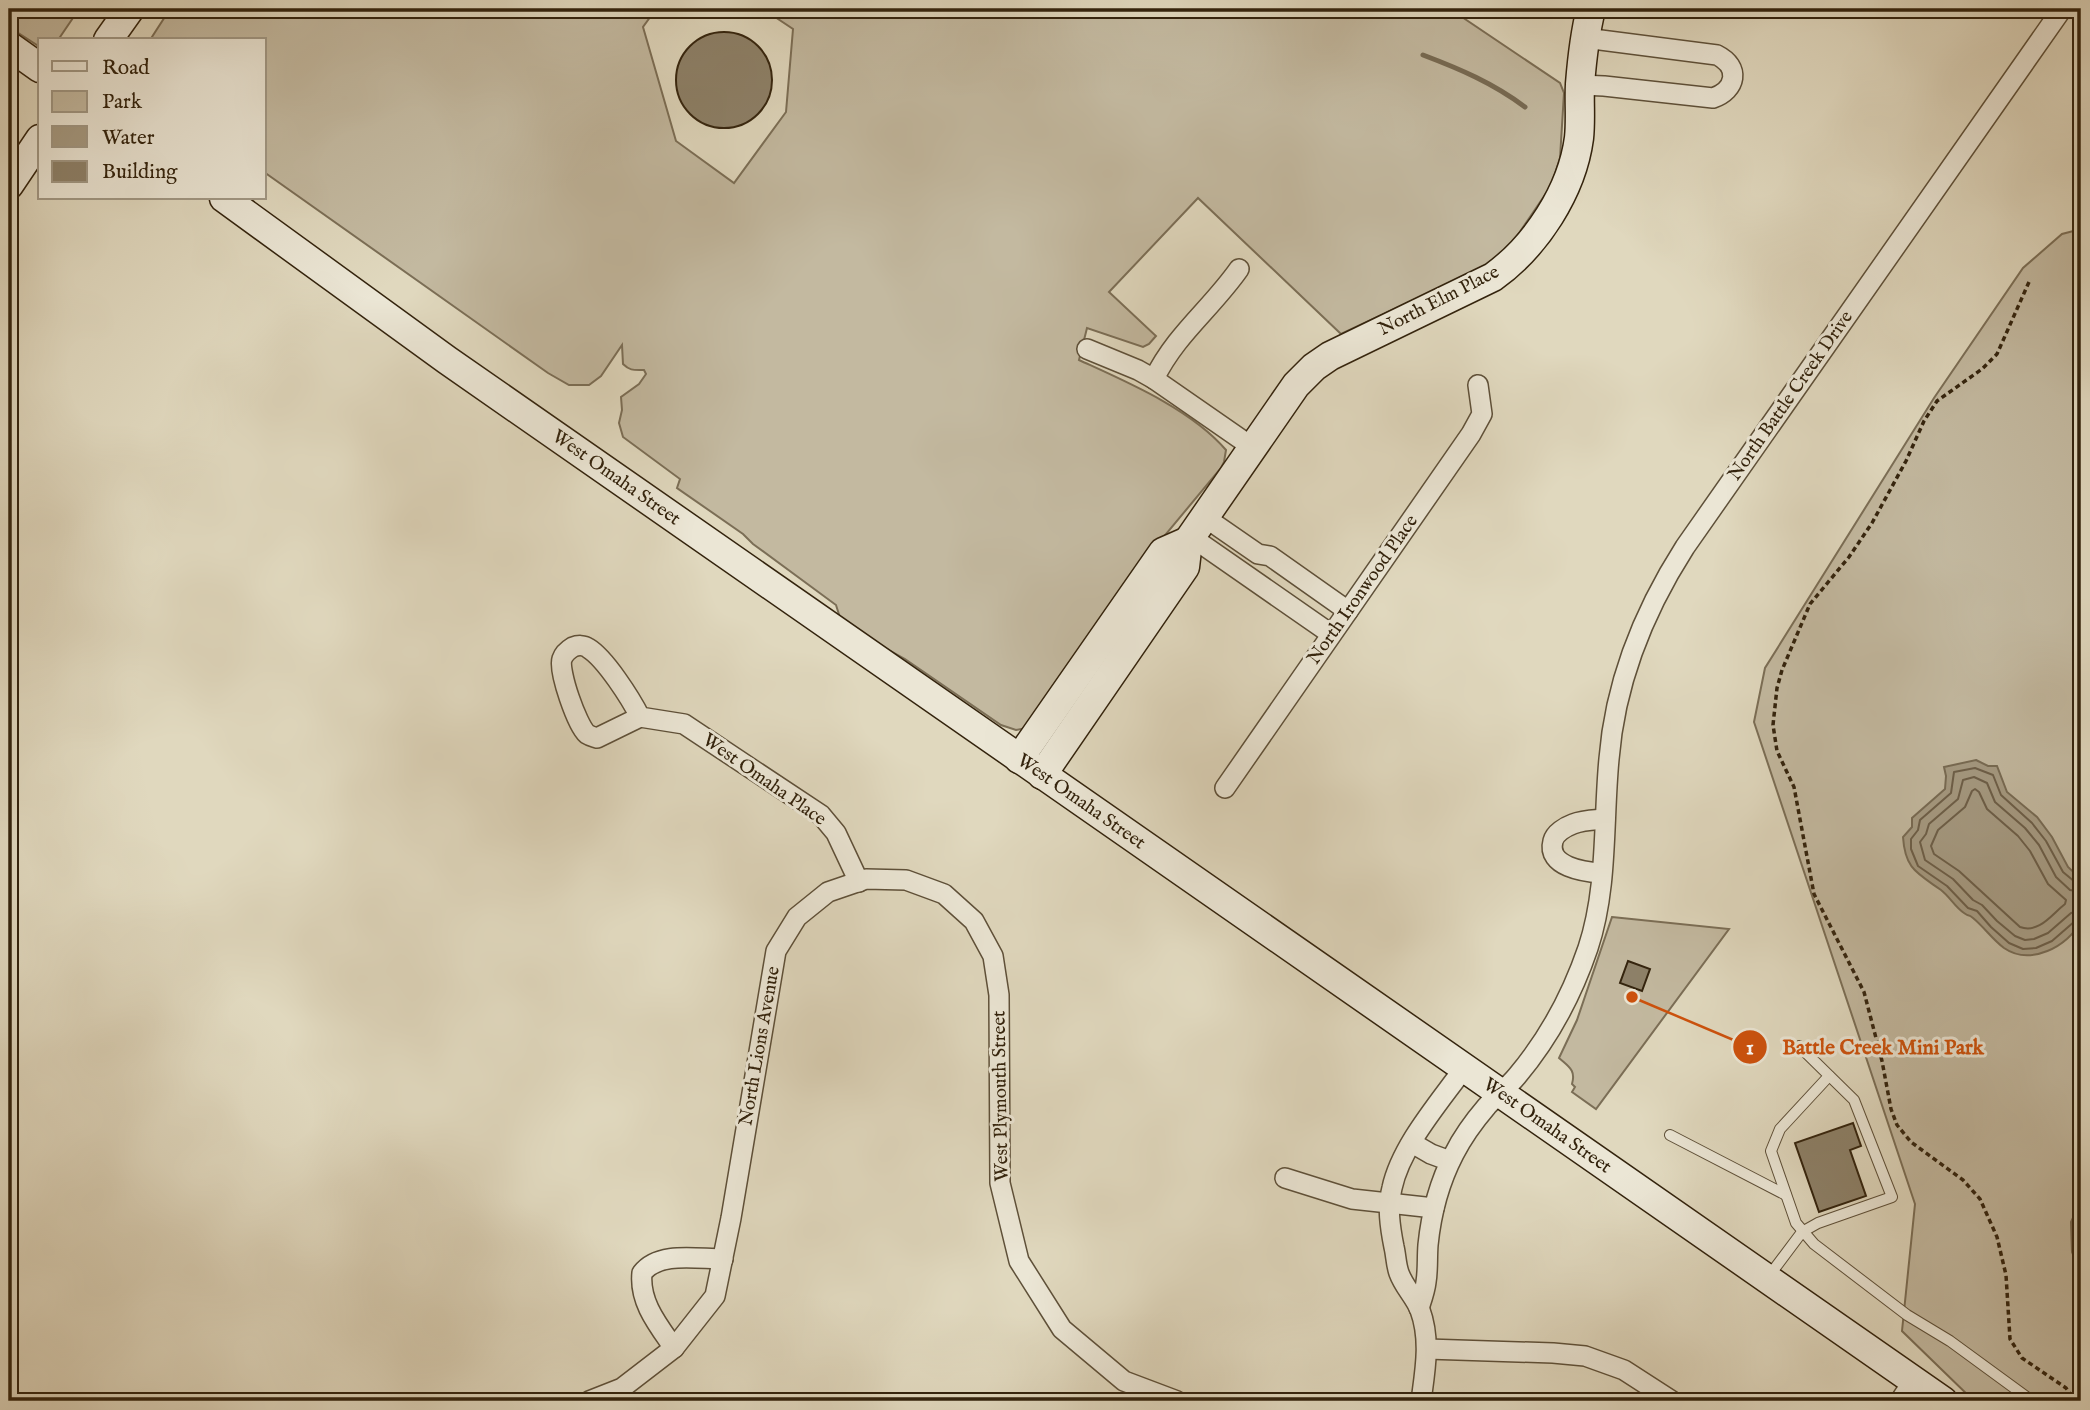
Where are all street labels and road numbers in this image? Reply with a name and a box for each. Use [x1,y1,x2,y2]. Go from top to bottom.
street label: North Elm Place [1375,260,1504,342]
street label: North Battle Creek Drive [1723,306,1859,486]
street label: West Omaha Street [547,425,685,532]
street label: North Ironwood Place [1302,510,1424,670]
street label: West Omaha Place [697,728,831,832]
street label: West Omaha Street [1012,749,1150,856]
street label: North Lions Avenue [734,964,786,1128]
street label: West Plymouth Street [988,1010,1014,1182]
street label: West Omaha Street [1478,1073,1616,1180]

